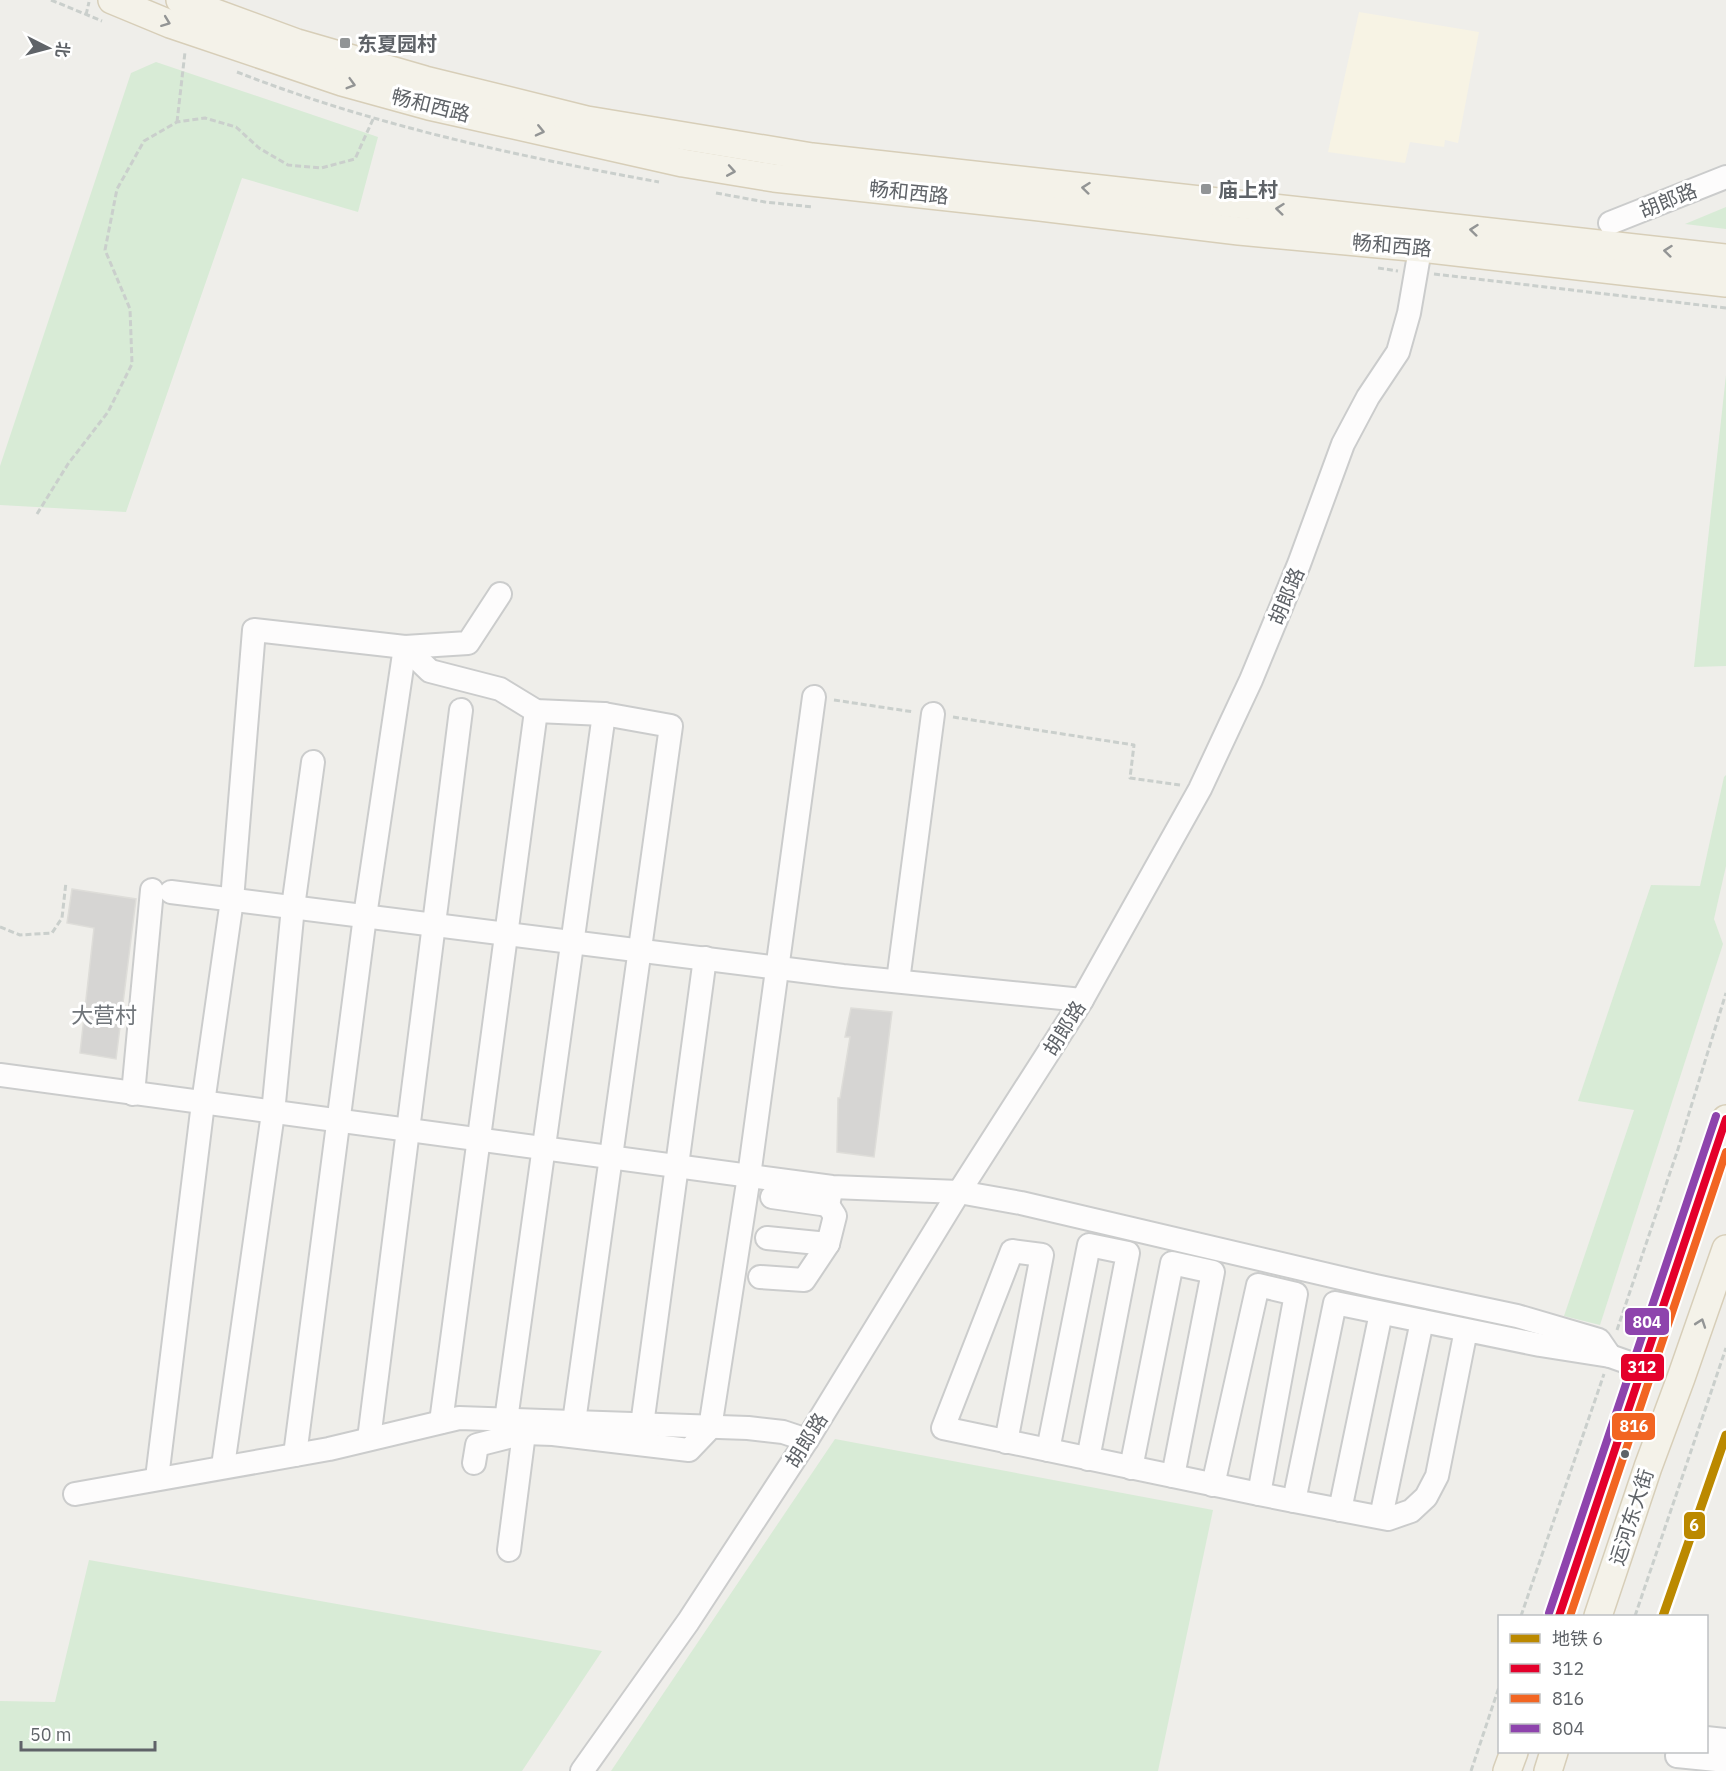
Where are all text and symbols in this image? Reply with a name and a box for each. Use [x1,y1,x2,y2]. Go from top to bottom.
one-way arrow [160,15,171,27]
north arrow [18,18,78,78]
place label: 东夏园村 [357,30,437,57]
marker: 东夏园村 [338,36,352,50]
text: 北 [52,41,74,59]
one-way arrow [345,77,356,89]
street label: 畅和西路 [389,82,473,128]
one-way arrow [535,124,545,137]
one-way arrow [726,164,736,177]
street label: 畅和西路 [868,174,950,210]
place label: 庙上村 [1218,176,1278,203]
street label: 胡郎路 [1635,176,1701,224]
one-way arrow [1082,182,1091,195]
marker: 庙上村 [1199,182,1213,196]
one-way arrow [1276,203,1285,216]
one-way arrow [1469,224,1479,237]
street label: 畅和西路 [1351,228,1433,262]
one-way arrow [1663,245,1672,258]
street label: 胡郎路 [1262,563,1310,629]
street label: 胡郎路 [1037,995,1091,1061]
district label: 大营村 [71,1000,137,1029]
line badge: 804 [1624,1307,1670,1336]
text: 804 [1633,1312,1662,1332]
one-way arrow [1693,1318,1706,1329]
line badge: 312 [1620,1353,1665,1382]
text: 312 [1628,1357,1656,1377]
street label: 胡郎路 [779,1407,833,1473]
line badge: 816 [1611,1412,1656,1441]
text: 816 [1620,1416,1649,1436]
unlabelled marker [1619,1448,1631,1460]
street label: 运河东大街 [1603,1465,1659,1569]
line badge: 6 [1683,1511,1706,1540]
text: 6 [1689,1515,1699,1535]
legend [1498,1615,1708,1753]
text: 地铁 6 [1552,1627,1603,1650]
text: 312 [1552,1657,1584,1680]
text: 816 [1552,1687,1584,1710]
scale bar [21,1714,154,1752]
text: 804 [1552,1717,1585,1740]
text: 50 m [30,1723,72,1746]

